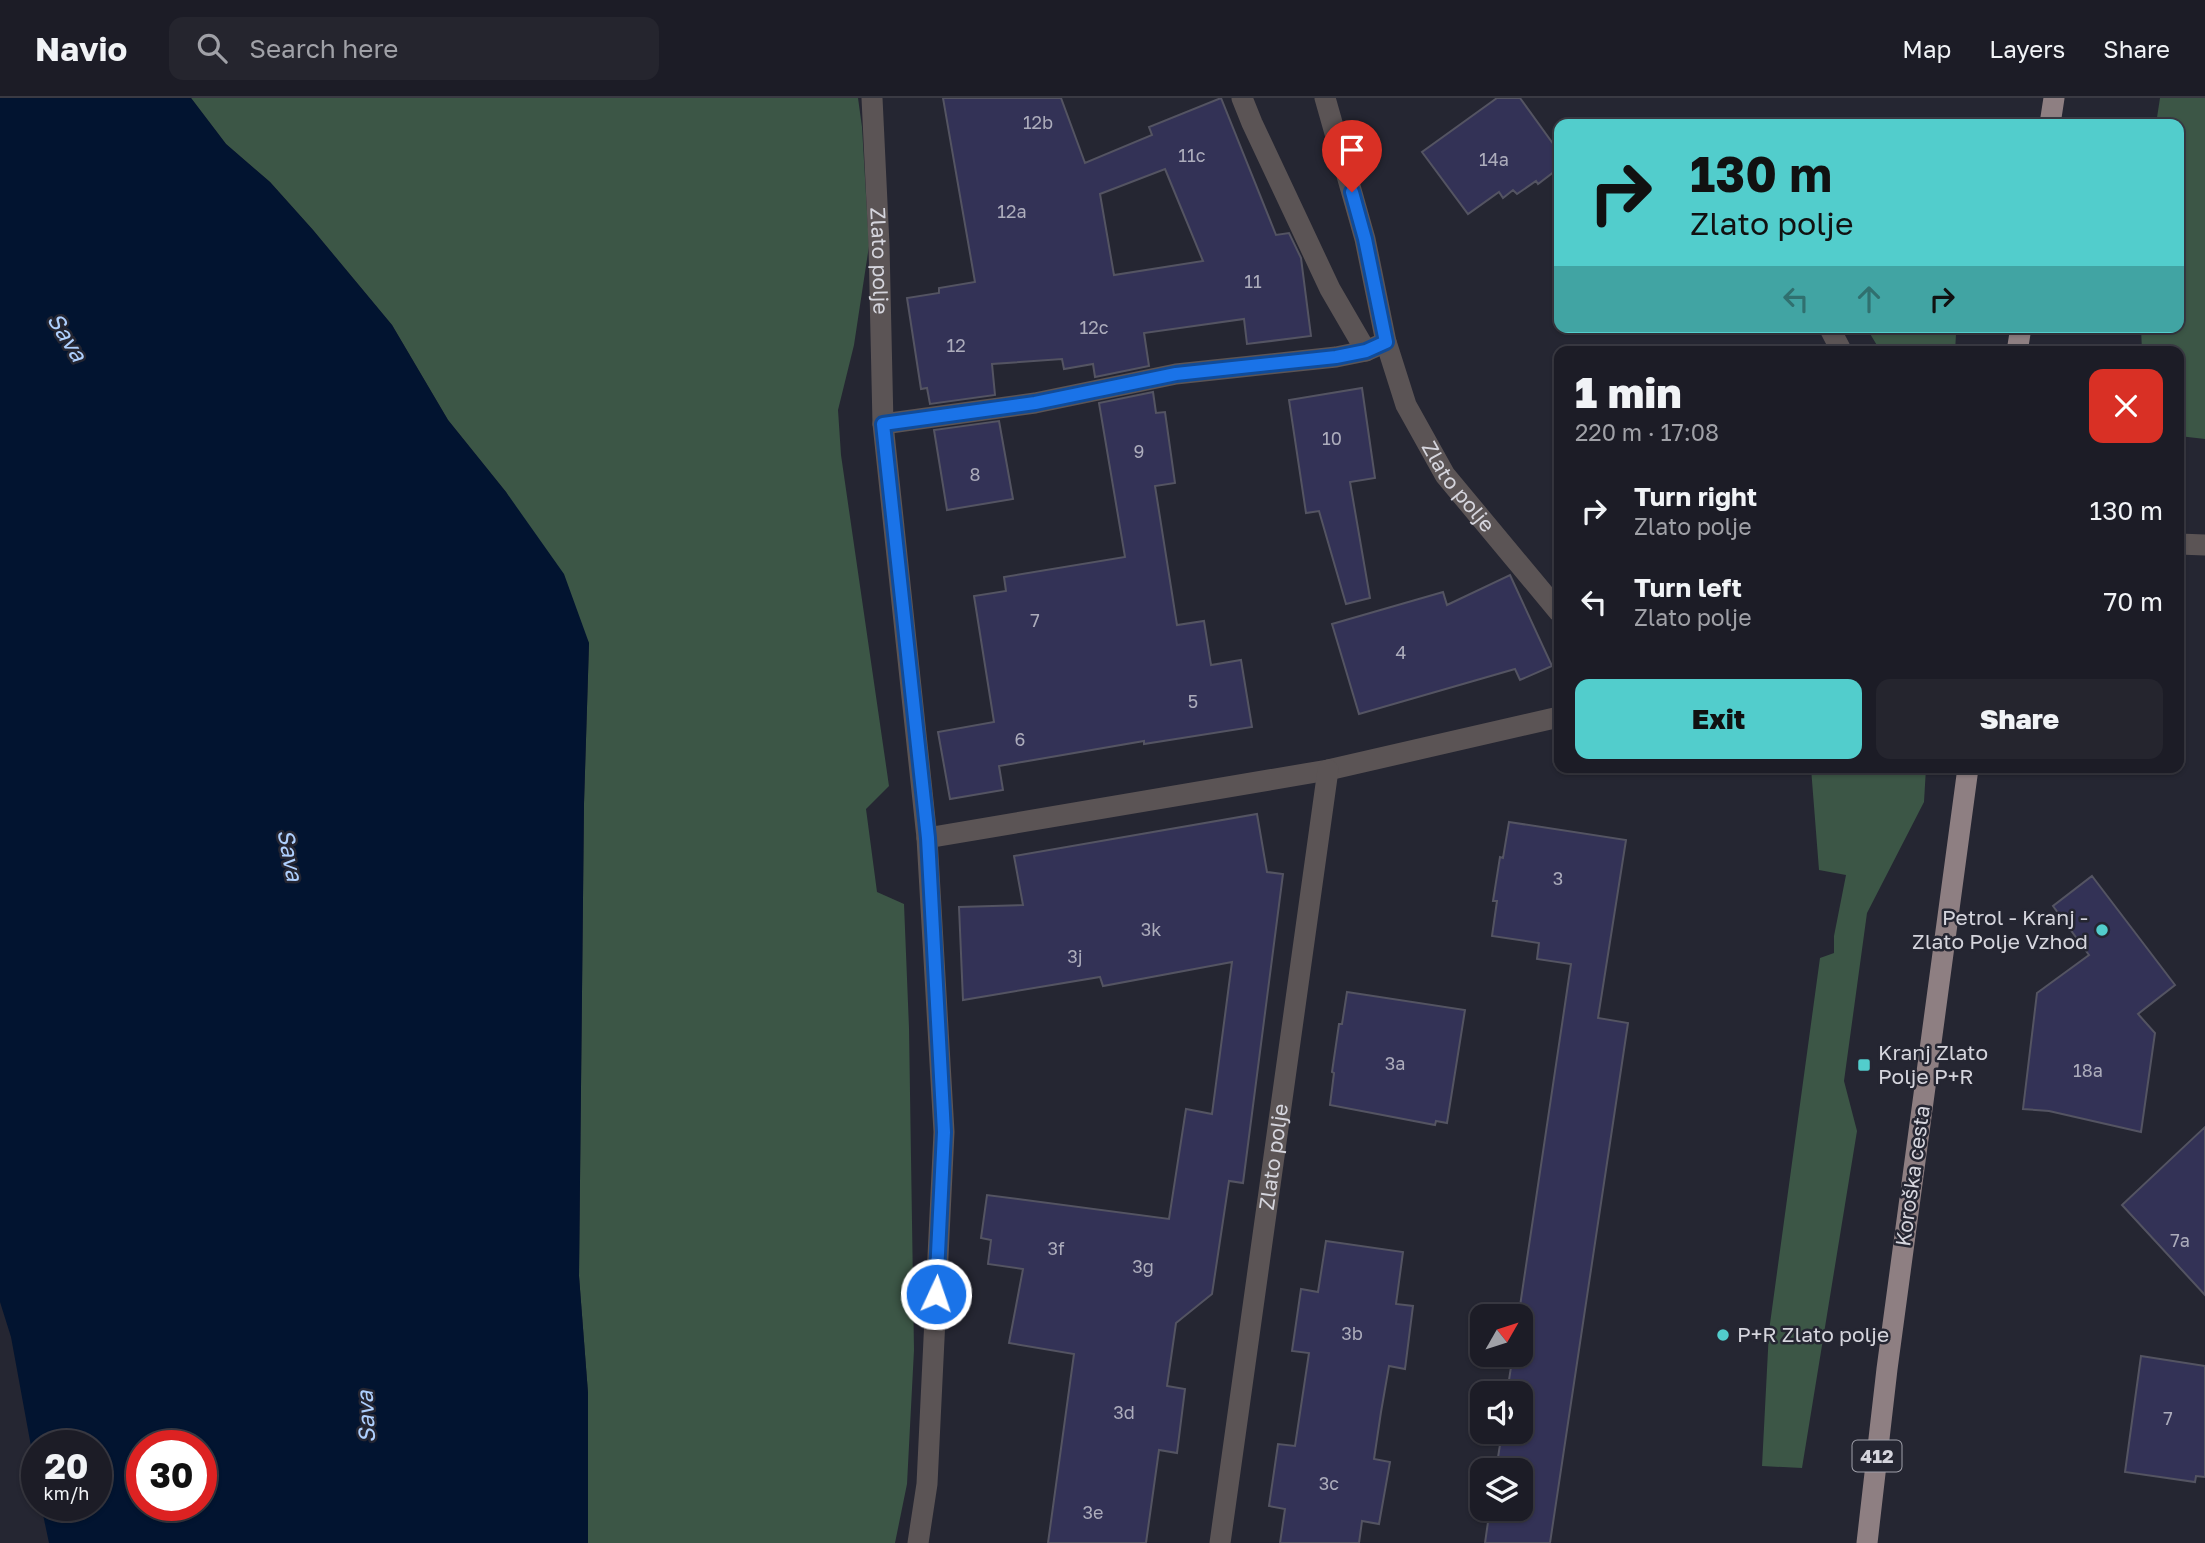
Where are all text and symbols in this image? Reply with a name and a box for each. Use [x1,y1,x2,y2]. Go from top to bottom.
search box [169,17,659,80]
text: Navio [35,29,127,68]
icon: search [193,29,231,67]
text: Search here [249,33,398,64]
text: Map [1902,34,1951,63]
text: Layers [1989,34,2065,63]
text: Share [2103,34,2170,63]
house number: 12b [1023,111,1053,133]
pin [1322,120,1382,192]
icon: arrive [1333,131,1371,169]
house number: 11c [1178,144,1206,166]
text: 130 m [1690,144,1832,203]
icon: right [1575,147,1666,238]
house number: 14a [1479,148,1509,170]
house number: 12a [997,200,1027,222]
text: Zlato polje [1690,204,1853,242]
street label: Zlato polje [865,207,895,315]
house number: 11 [1244,270,1262,292]
icon: left [1777,280,1815,318]
icon: ahead [1850,280,1888,318]
icon: right [1923,280,1961,318]
water label: Sava [42,307,94,367]
house number: 12c [1080,316,1109,338]
house number: 12 [946,334,966,356]
text: 1 min [1575,367,1682,417]
button: close [2089,369,2163,443]
text: 220 m · 17:08 [1575,418,1719,446]
house number: 10 [1322,427,1342,449]
street label: Zlato polje [1417,436,1501,537]
house number: 9 [1134,440,1144,462]
house number: 8 [970,463,980,485]
text: Turn right [1634,481,1757,512]
icon: right [1575,492,1613,530]
text: 130 m [2090,495,2163,526]
text: Zlato polje [1634,512,1751,540]
text: Turn left [1634,572,1742,603]
icon: left [1575,583,1613,621]
text: 70 m [2104,586,2163,617]
text: Zlato polje [1634,603,1751,631]
house number: 7 [1030,609,1040,631]
house number: 4 [1396,641,1407,663]
button: Exit [1575,679,1862,759]
button: Share [1876,679,2163,759]
house number: 5 [1188,690,1198,712]
house number: 6 [1015,728,1025,750]
water label: Sava [272,826,310,884]
house number: 3 [1553,867,1563,889]
place label: Petrol - Kranj - Zlato Polje Vzhod [1912,904,2088,954]
house number: 3k [1141,918,1161,940]
marker: Petrol - Kranj - Zlato Polje Vzhod [2094,922,2110,938]
house number: 3j [1067,945,1083,967]
place label: Kranj Zlato Polje P+R [1878,1039,1988,1089]
house number: 3a [1385,1052,1405,1074]
marker: Kranj Zlato Polje P+R [1856,1057,1872,1073]
house number: 18a [2073,1059,2103,1081]
street label: Zlato polje [1253,1102,1293,1212]
street label: Koroška cesta [1889,1104,1935,1248]
house number: 7a [2170,1229,2190,1251]
house number: 3f [1047,1237,1065,1259]
house number: 3g [1132,1255,1154,1277]
position arrow [899,1257,973,1331]
north arrow [1470,1304,1533,1367]
map controls [1470,1304,1533,1521]
place label: P+R Zlato polje [1737,1321,1889,1347]
house number: 3b [1341,1322,1363,1344]
marker: P+R Zlato polje [1715,1327,1731,1343]
button: sound [1470,1381,1533,1444]
water label: Sava [350,1389,380,1444]
house number: 3d [1113,1401,1135,1423]
house number: 7 [2163,1407,2173,1429]
speed limit sign: 30 [126,1430,217,1521]
road number: 412 [1853,1440,1902,1472]
text: 20 [44,1445,89,1487]
button: layers [1470,1458,1533,1521]
house number: 3c [1319,1472,1339,1494]
text: km/h [44,1482,89,1504]
house number: 3e [1083,1501,1103,1523]

